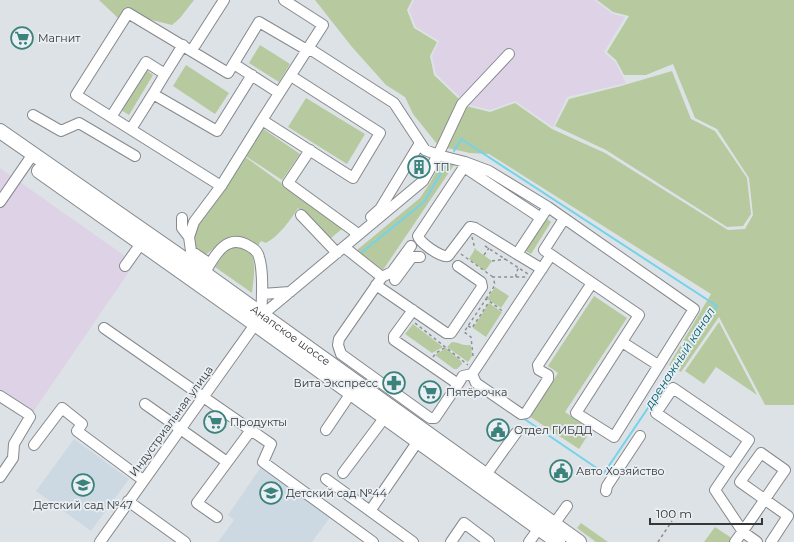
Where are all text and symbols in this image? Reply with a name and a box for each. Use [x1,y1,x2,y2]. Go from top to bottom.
supermarket icon: Магнит [9,25,35,51]
place label: Магнит [38,31,81,45]
building icon: ТП [406,154,432,180]
place label: ТП [434,160,450,174]
street label: Анапское шоссе [248,302,333,368]
water label: дренажный канал [641,304,718,412]
street label: Индустриальная улица [126,363,216,479]
pharmacy icon: Вита Экспресс [381,370,407,396]
place label: Вита Экспресс [293,376,378,390]
supermarket icon: Пятёрочка [417,379,443,405]
place label: Пятёрочка [446,385,507,399]
supermarket icon: Продукты [202,409,228,435]
place label: Продукты [230,415,287,429]
public building icon: Отдел ГИБДД [485,417,511,443]
place label: Отдел ГИБДД [514,423,593,437]
public building icon: Авто Хозяйство [548,458,574,484]
place label: Авто Хозяйство [576,464,665,478]
school or university icon: Детский сад №47 [70,472,96,498]
school or university icon: Детский сад №44 [258,480,284,506]
place label: Детский сад №44 [286,486,388,500]
place label: Детский сад №47 [33,498,133,512]
scale bar [650,500,762,526]
text: 100 m [656,506,692,521]

